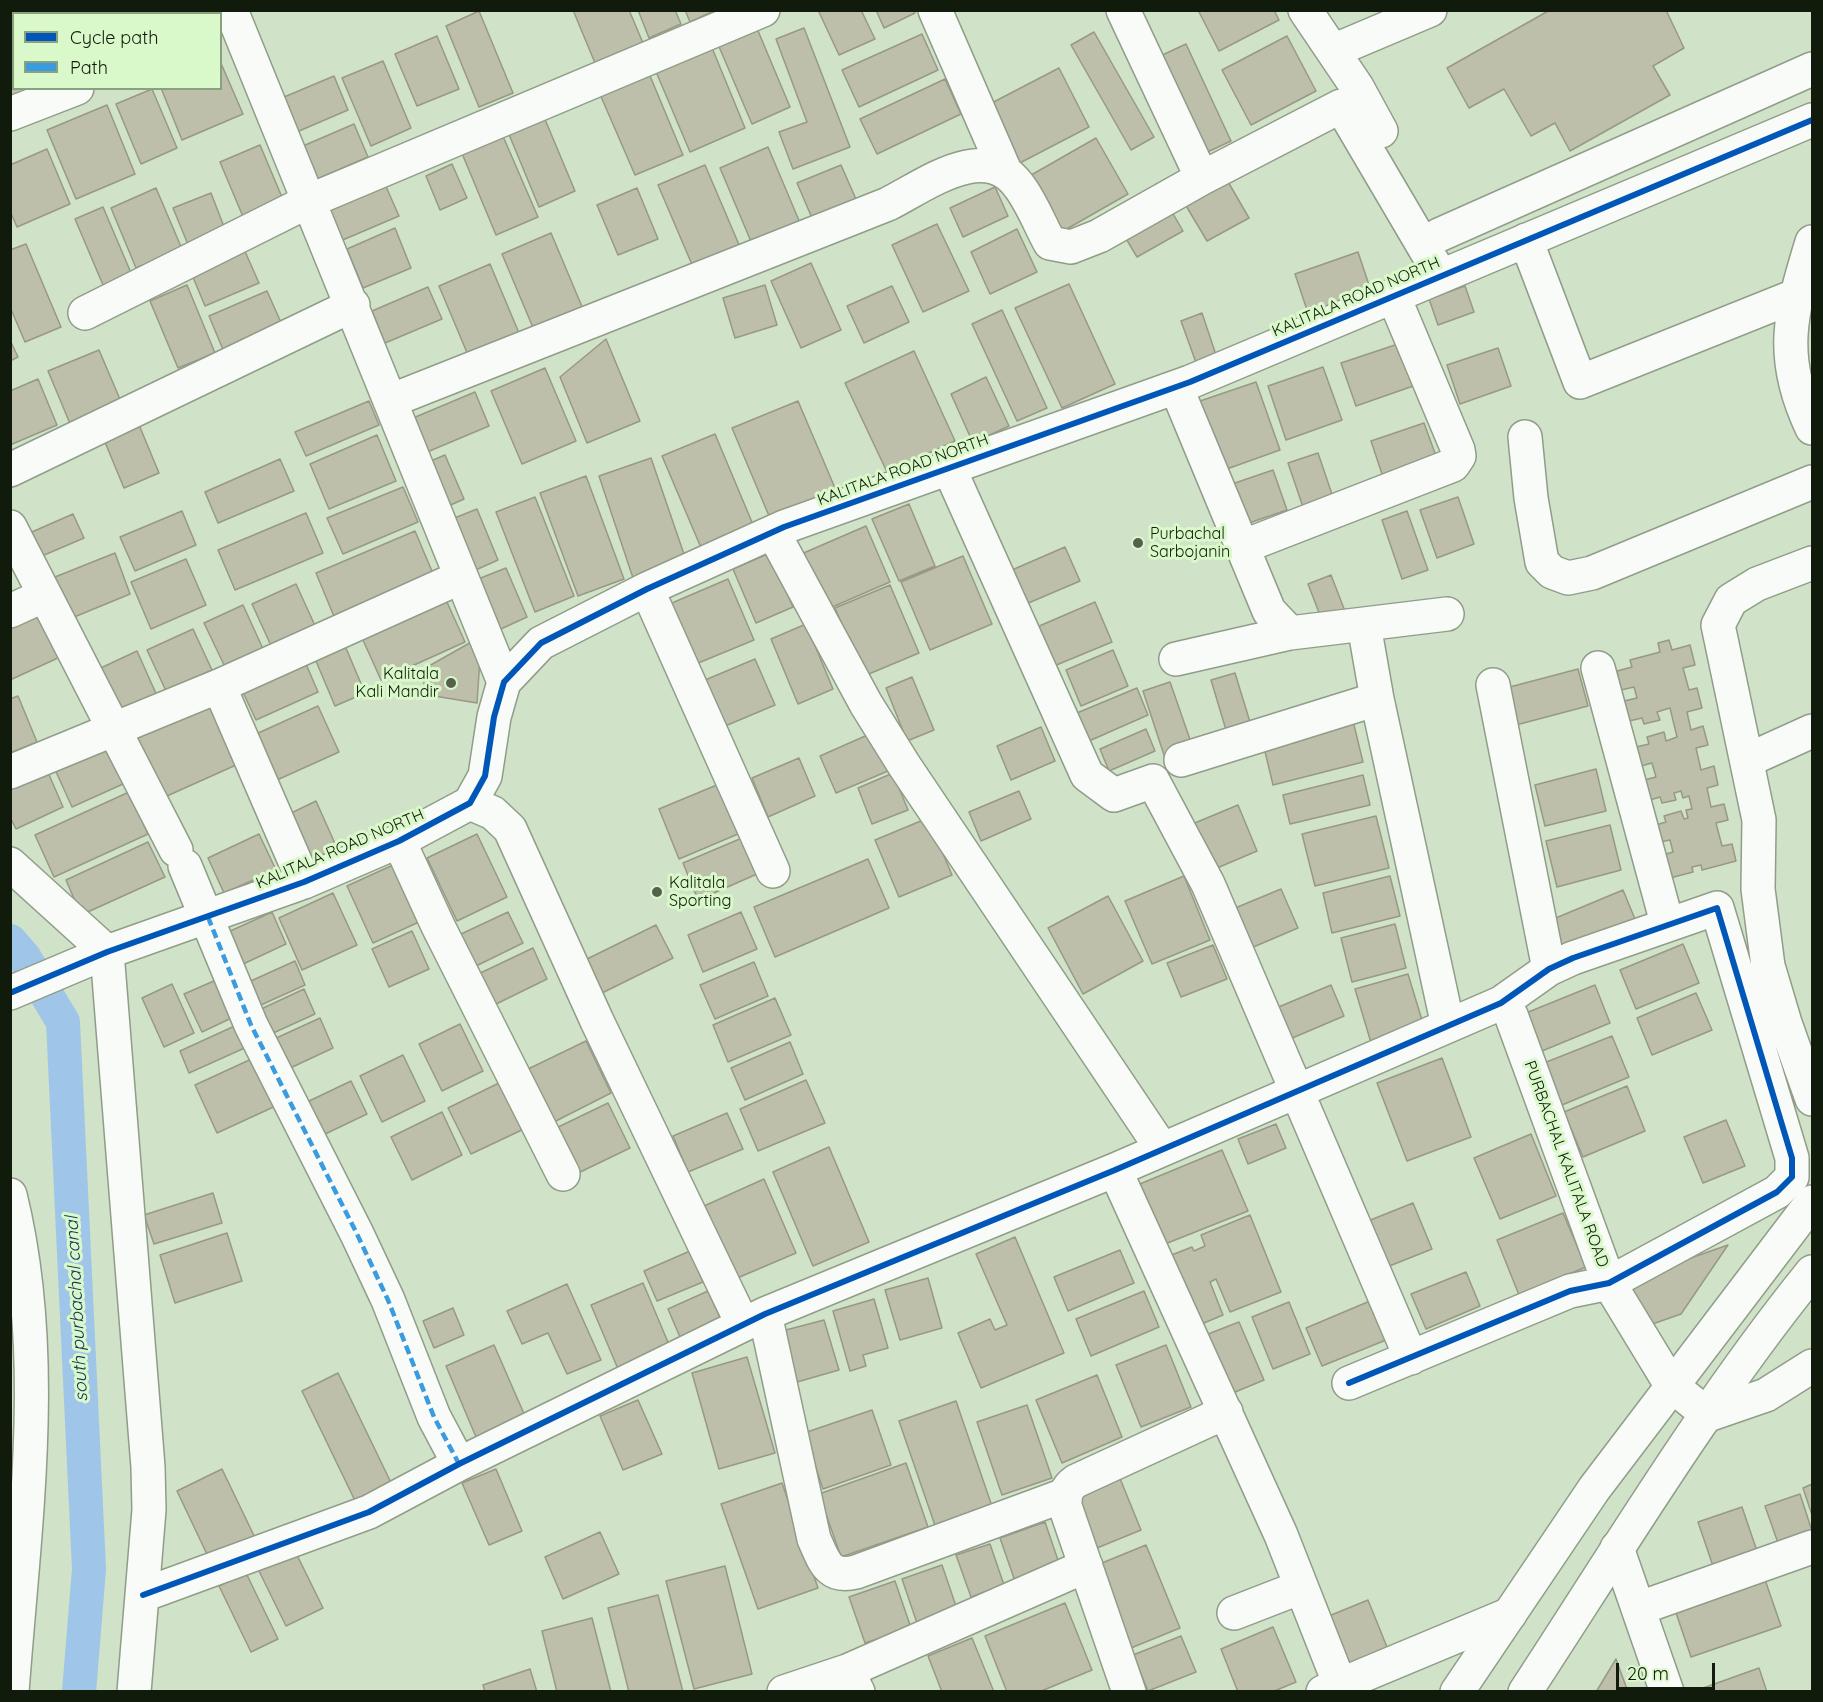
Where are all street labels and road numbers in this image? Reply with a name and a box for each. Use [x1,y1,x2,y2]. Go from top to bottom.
street label: KALITALA ROAD NORTH [1269,253,1443,341]
street label: KALITALA ROAD NORTH [815,430,991,510]
street label: KALITALA ROAD NORTH [253,805,427,893]
street label: PURBACHAL KALITALA ROAD [1520,1058,1612,1270]

